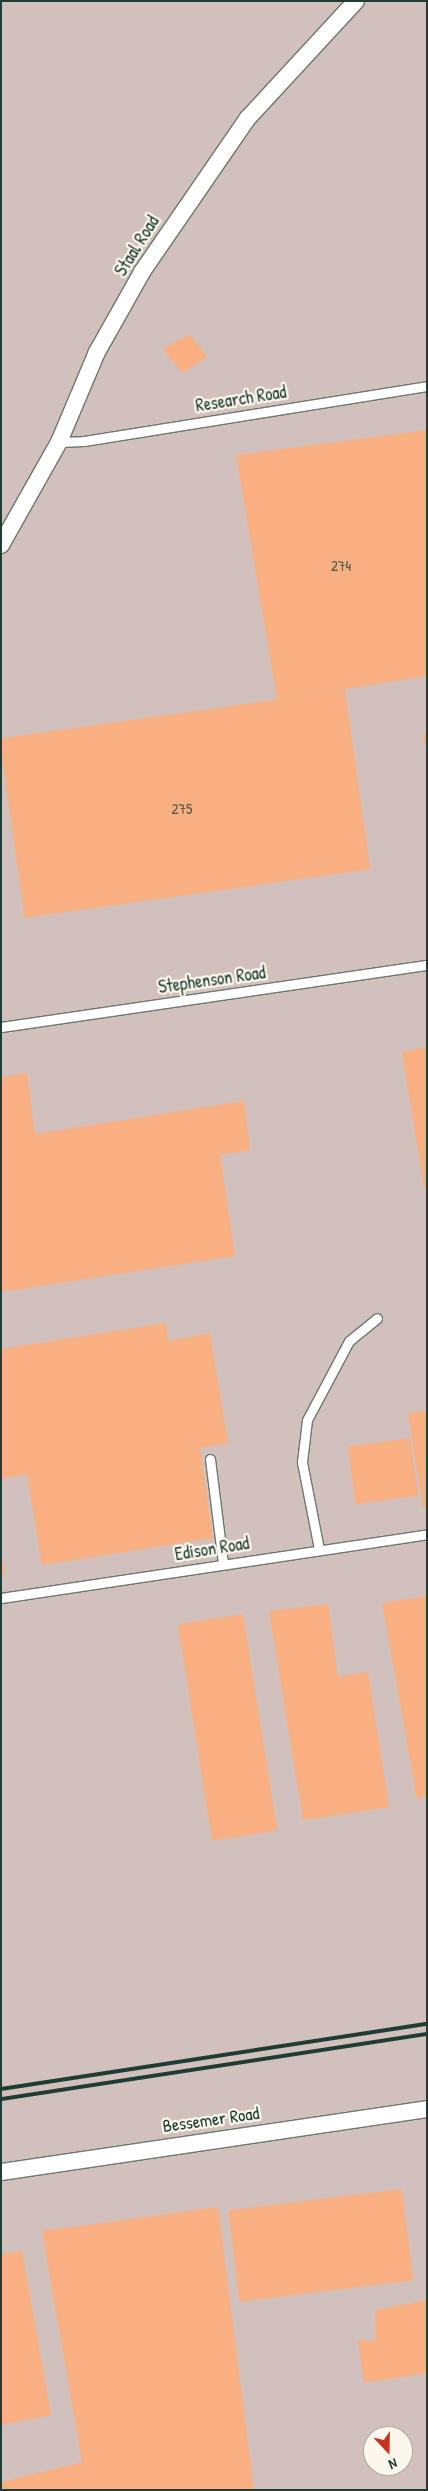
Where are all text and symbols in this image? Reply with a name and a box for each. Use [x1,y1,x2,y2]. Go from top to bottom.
street label: Staal Road [110,212,164,280]
street label: Research Road [194,381,288,417]
house number: 274 [331,557,351,575]
house number: 275 [172,800,192,818]
street label: Stephenson Road [157,962,267,998]
street label: Edison Road [173,1532,251,1566]
street label: Bessemer Road [161,2103,261,2137]
north arrow [363,2426,413,2476]
text: N [386,2454,400,2475]

